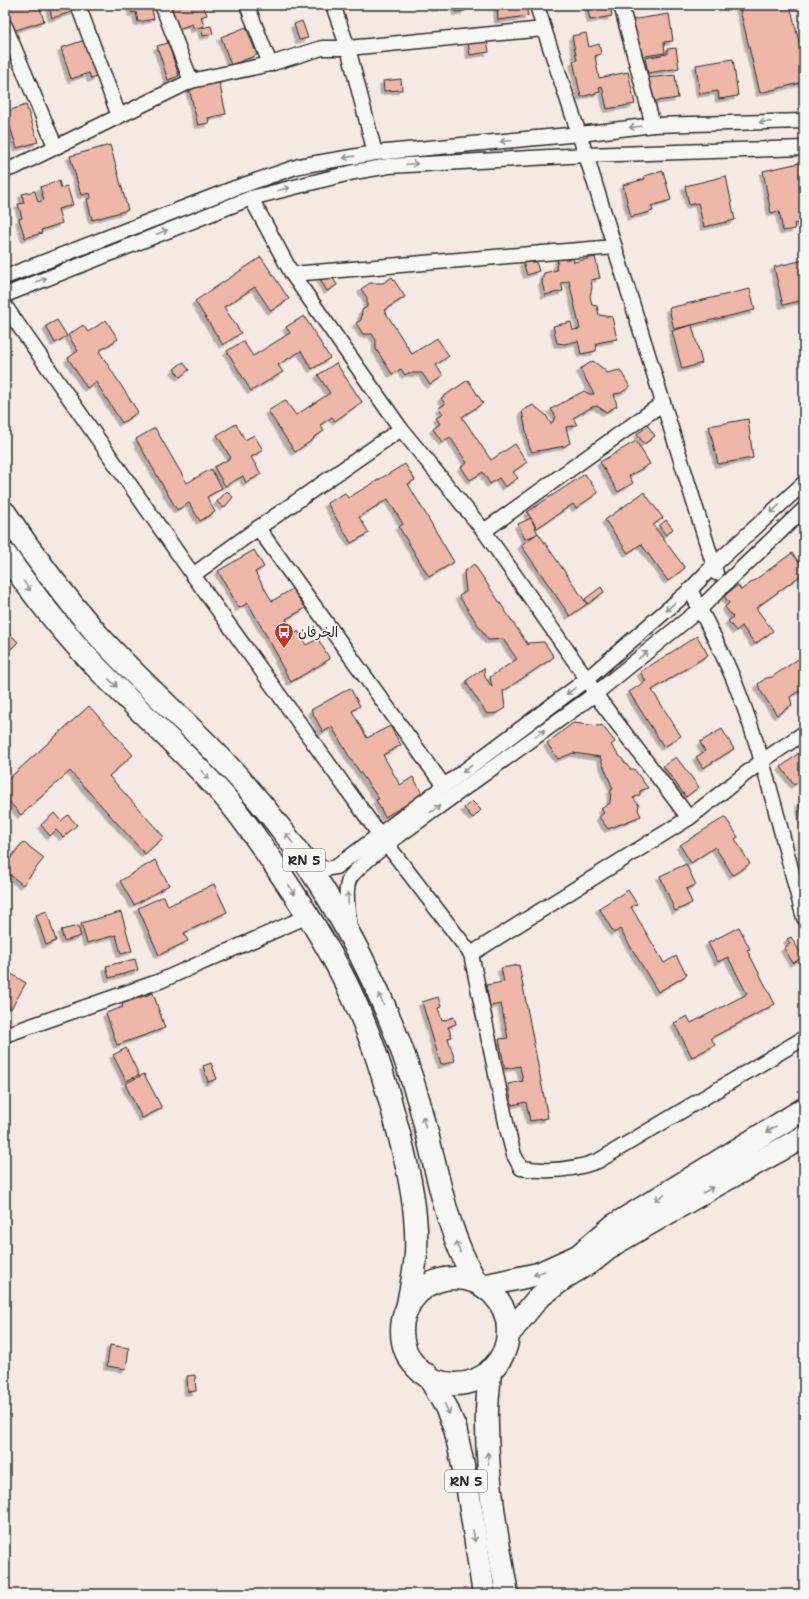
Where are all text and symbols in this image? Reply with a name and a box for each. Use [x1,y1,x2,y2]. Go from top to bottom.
one-way arrow [759,118,772,126]
one-way arrow [629,123,642,131]
one-way arrow [500,137,513,145]
one-way arrow [343,153,356,161]
one-way arrow [405,161,418,168]
one-way arrow [278,185,291,193]
one-way arrow [155,227,167,235]
one-way arrow [35,276,47,284]
one-way arrow [770,505,780,514]
one-way arrow [23,580,31,591]
one-way arrow [665,603,675,612]
bus stop icon: الخرفان [273,621,295,649]
place label: الخرفان [298,623,338,641]
one-way arrow [638,650,649,659]
one-way arrow [108,679,118,688]
one-way arrow [565,687,576,695]
one-way arrow [534,729,545,737]
one-way arrow [461,765,472,774]
one-way arrow [200,770,210,780]
one-way arrow [429,805,440,814]
one-way arrow [284,833,293,844]
road number: RN 5 [283,849,325,871]
one-way arrow [288,884,296,895]
one-way arrow [344,892,351,905]
one-way arrow [377,994,384,1006]
one-way arrow [420,1116,427,1129]
one-way arrow [765,1126,777,1134]
one-way arrow [702,1185,714,1193]
one-way arrow [654,1194,666,1202]
one-way arrow [454,1242,461,1254]
one-way arrow [533,1270,545,1278]
one-way arrow [444,1403,451,1415]
one-way arrow [484,1452,492,1465]
road number: RN 5 [445,1470,487,1492]
one-way arrow [470,1529,478,1542]

